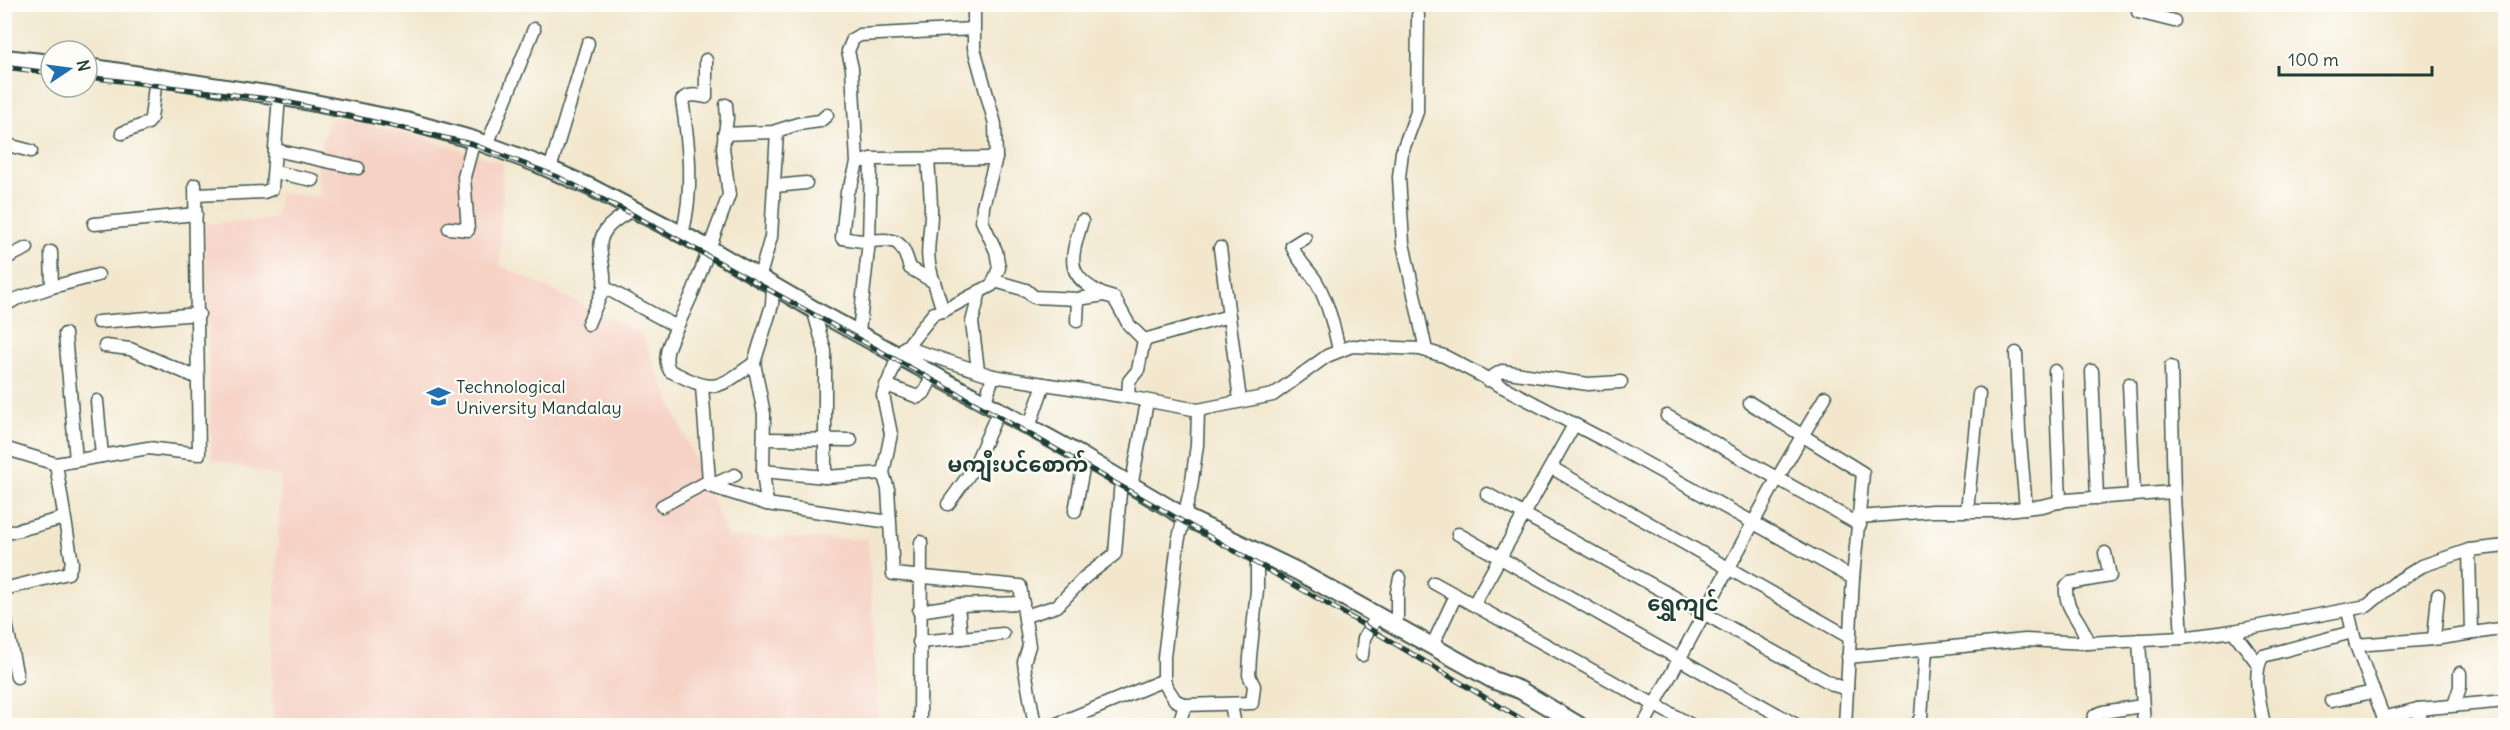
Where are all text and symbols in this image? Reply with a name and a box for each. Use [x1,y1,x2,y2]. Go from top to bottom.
north arrow [39,39,99,99]
scale bar [2279,39,2432,77]
text: 100 m [2288,48,2339,71]
text: N [73,58,95,73]
place label: Technological University Mandalay [456,375,622,419]
school or university icon: Technological University Mandalay [425,383,451,409]
district label: မကျီးပင်စောက် [948,449,1088,483]
district label: ရွှေကျင် [1647,588,1719,622]

